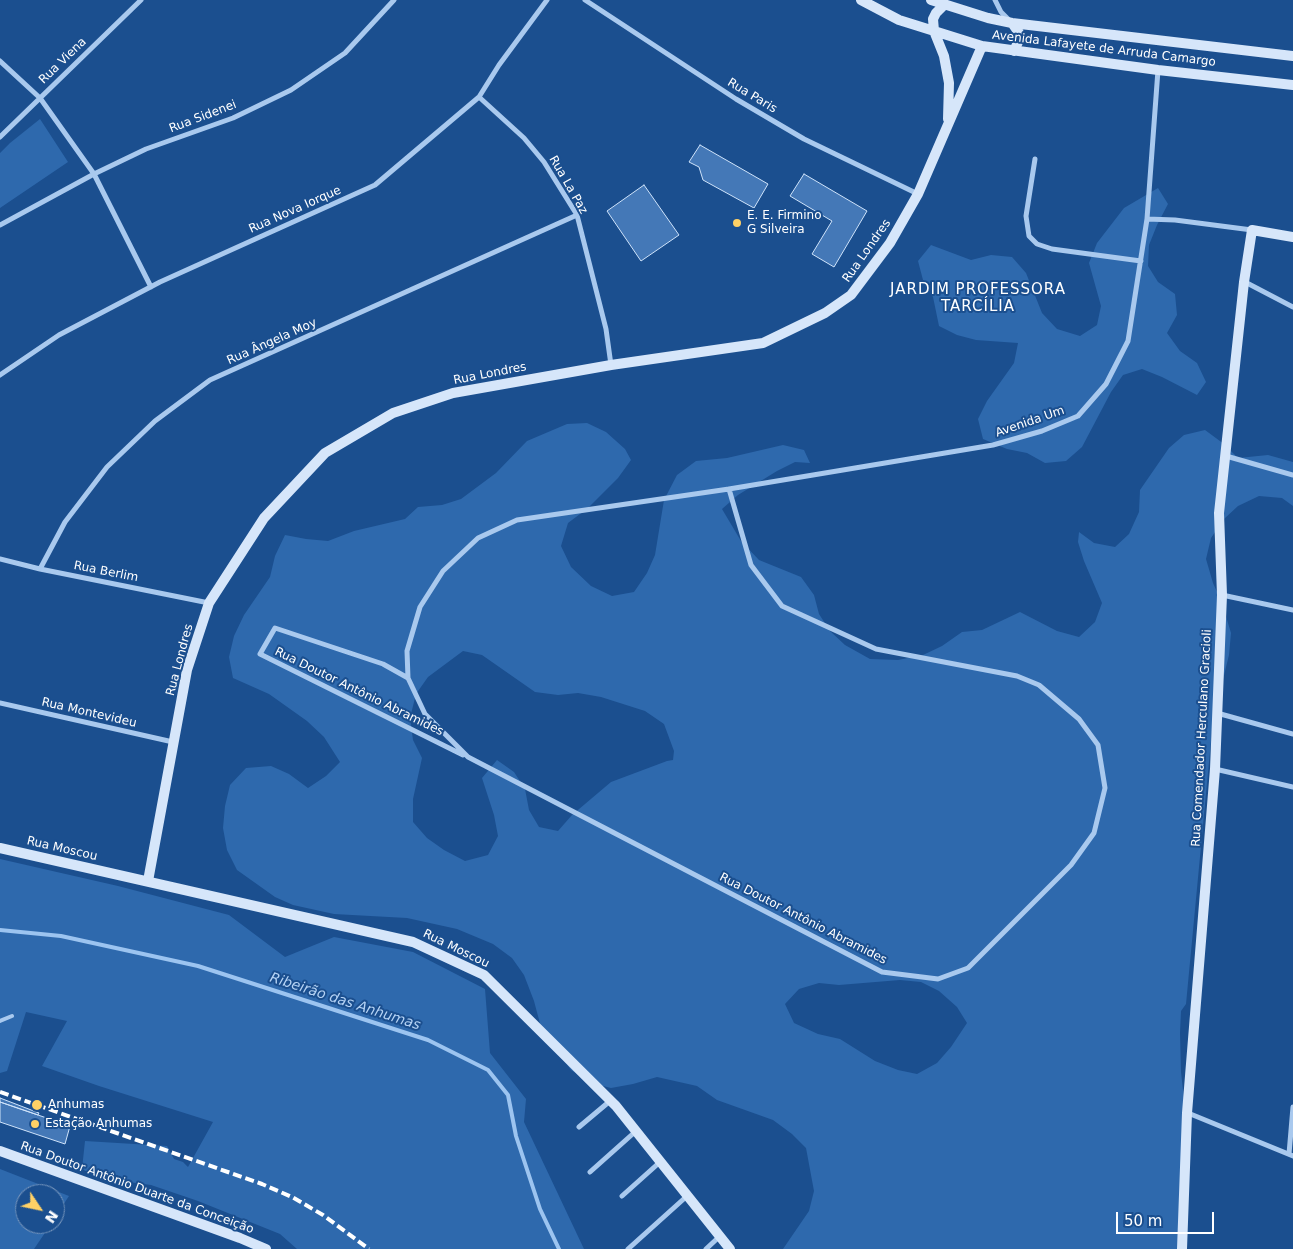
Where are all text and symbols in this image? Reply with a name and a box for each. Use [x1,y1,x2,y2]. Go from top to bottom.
street label: Avenida Lafayete de Arruda Camargo [991,28,1217,70]
street label: Rua Viena [36,35,90,87]
street label: Rua Paris [725,76,779,116]
street label: Rua Sidenei [167,98,239,136]
street label: Rua La Paz [546,153,590,217]
street label: Rua Nova Iorque [247,183,343,237]
place label: E. E. Firmino G Silveira [747,209,821,237]
marker: E. E. Firmino G Silveira [731,217,743,229]
street label: Rua Londres [840,217,894,285]
district label: JARDIM PROFESSORA TARCÍLIA [888,281,1068,316]
street label: Rua Ângela Moy [225,316,319,368]
street label: Rua Londres [452,360,528,388]
street label: Avenida Um [994,403,1066,441]
street label: Rua Berlim [72,559,140,585]
street label: Rua Londres [163,622,197,698]
street label: Rua Comendador Herculano Gracioli [1189,629,1215,847]
street label: Rua Doutor Antônio Abramides [272,645,446,739]
street label: Rua Montevideu [40,695,138,731]
street label: Rua Moscou [25,834,99,864]
street label: Rua Doutor Antônio Abramides [717,870,889,968]
street label: Rua Moscou [420,927,492,971]
water label: Ribeirão das Anhumas [268,970,422,1034]
marker: Anhumas [30,1098,44,1112]
place label: Anhumas [48,1098,104,1112]
place label: Estação Anhumas [45,1117,152,1131]
marker: Estação Anhumas [29,1118,41,1130]
street label: Rua Doutor Antônio Duarte da Conceição [18,1139,256,1237]
north arrow [15,1184,65,1234]
scale bar [1118,1202,1216,1234]
text: N [42,1207,62,1226]
text: 50 m [1124,1212,1162,1230]

